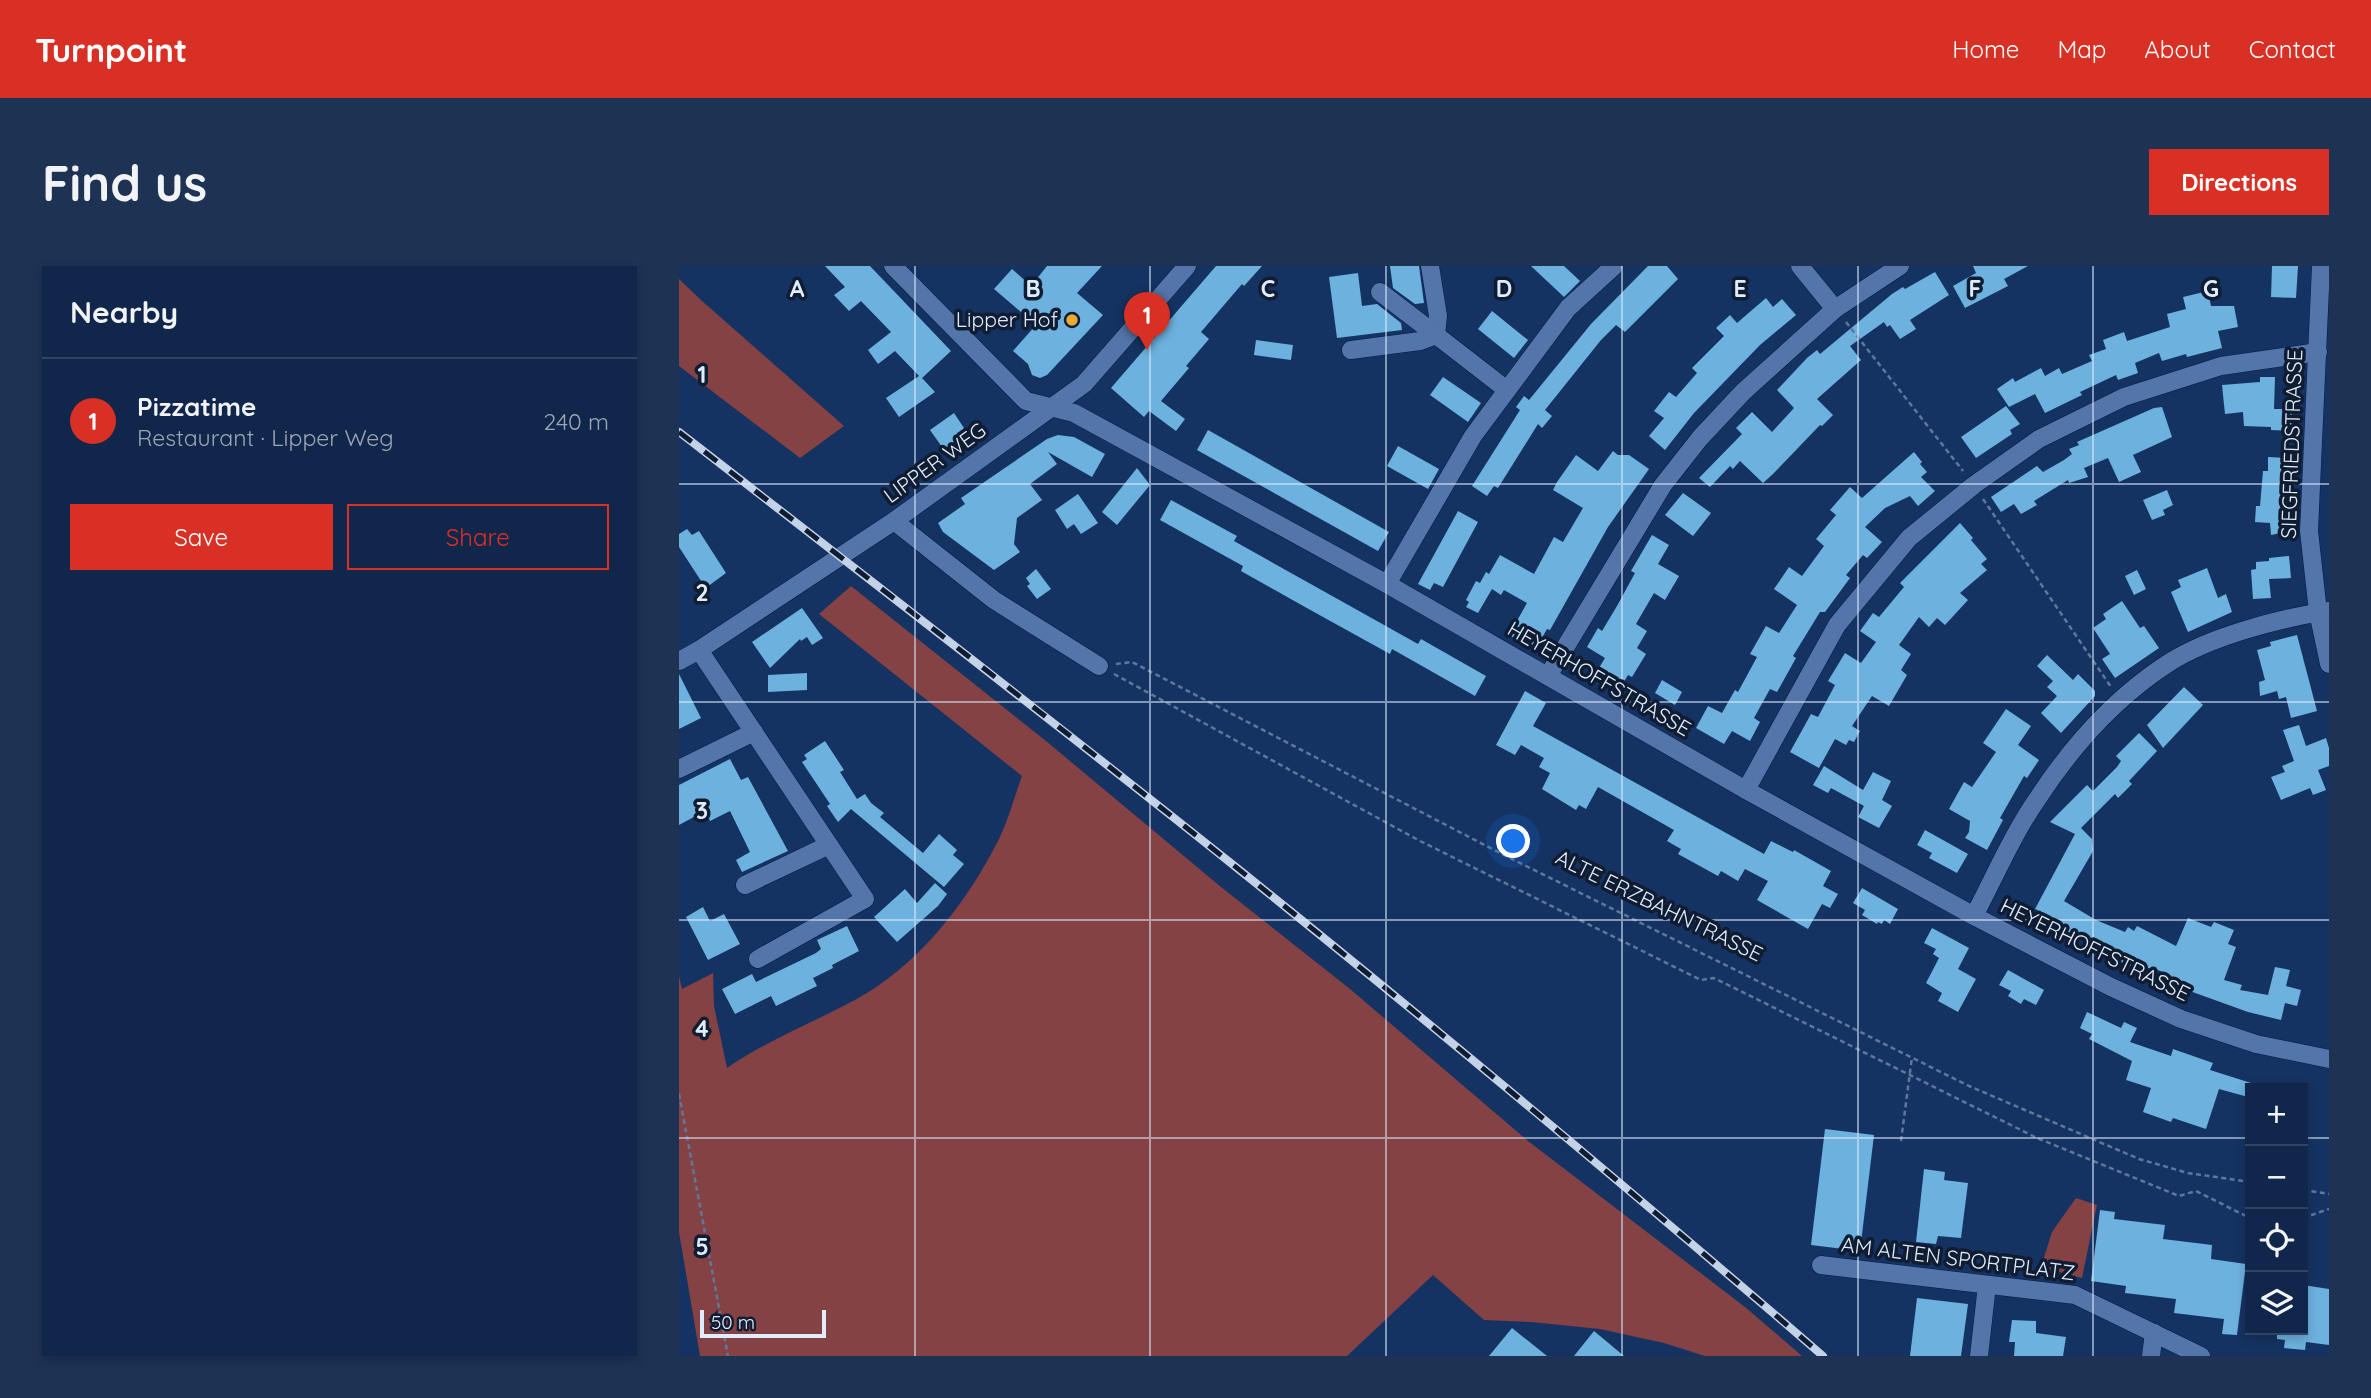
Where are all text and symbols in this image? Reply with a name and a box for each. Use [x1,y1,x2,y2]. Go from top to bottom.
text: Turnpoint [35,29,187,70]
text: Home [1952,34,2019,64]
text: Map [2057,34,2106,64]
text: About [2144,34,2211,64]
text: Contact [2249,34,2336,64]
button: Directions [2149,149,2329,215]
text: Find us [42,152,207,213]
text: A [790,274,805,303]
text: B [1025,274,1041,303]
text: C [1261,274,1275,303]
text: D [1496,274,1512,303]
text: E [1733,274,1747,303]
text: F [1969,274,1981,303]
text: G [2203,274,2219,303]
pin: 1 [1124,292,1170,350]
text: Nearby [70,293,178,331]
place label: Lipper Hof [956,306,1058,332]
marker: Lipper Hof [1064,312,1080,328]
street label: SIEGFRIEDSTRASSE [2275,349,2307,539]
text: 1 [698,360,706,389]
text: Pizzatime [137,390,256,423]
text: 1 [89,407,97,436]
text: 240 m [544,407,609,436]
street label: LIPPER WEG [878,416,991,508]
text: Restaurant · Lipper Weg [137,423,394,452]
button: Save [70,504,333,570]
button: Share [347,504,609,570]
text: 2 [695,578,709,607]
street label: HEYERHOFFSTRASSE [1503,615,1696,741]
text: 3 [696,796,708,825]
your location [1496,824,1530,858]
street label: ALTE ERZBAHNTRASSE [1552,844,1767,967]
street label: HEYERHOFFSTRASSE [1997,892,2194,1006]
text: 4 [695,1014,709,1043]
map controls [2245,1083,2308,1335]
button: + [2245,1083,2308,1146]
button: − [2245,1146,2308,1209]
button: locate [2245,1209,2308,1272]
street label: AM ALTEN SPORTPLATZ [1840,1231,2076,1285]
text: 5 [695,1232,709,1261]
button: layers [2245,1272,2308,1335]
scale bar [700,1307,826,1339]
text: 50 m [711,1310,755,1334]

